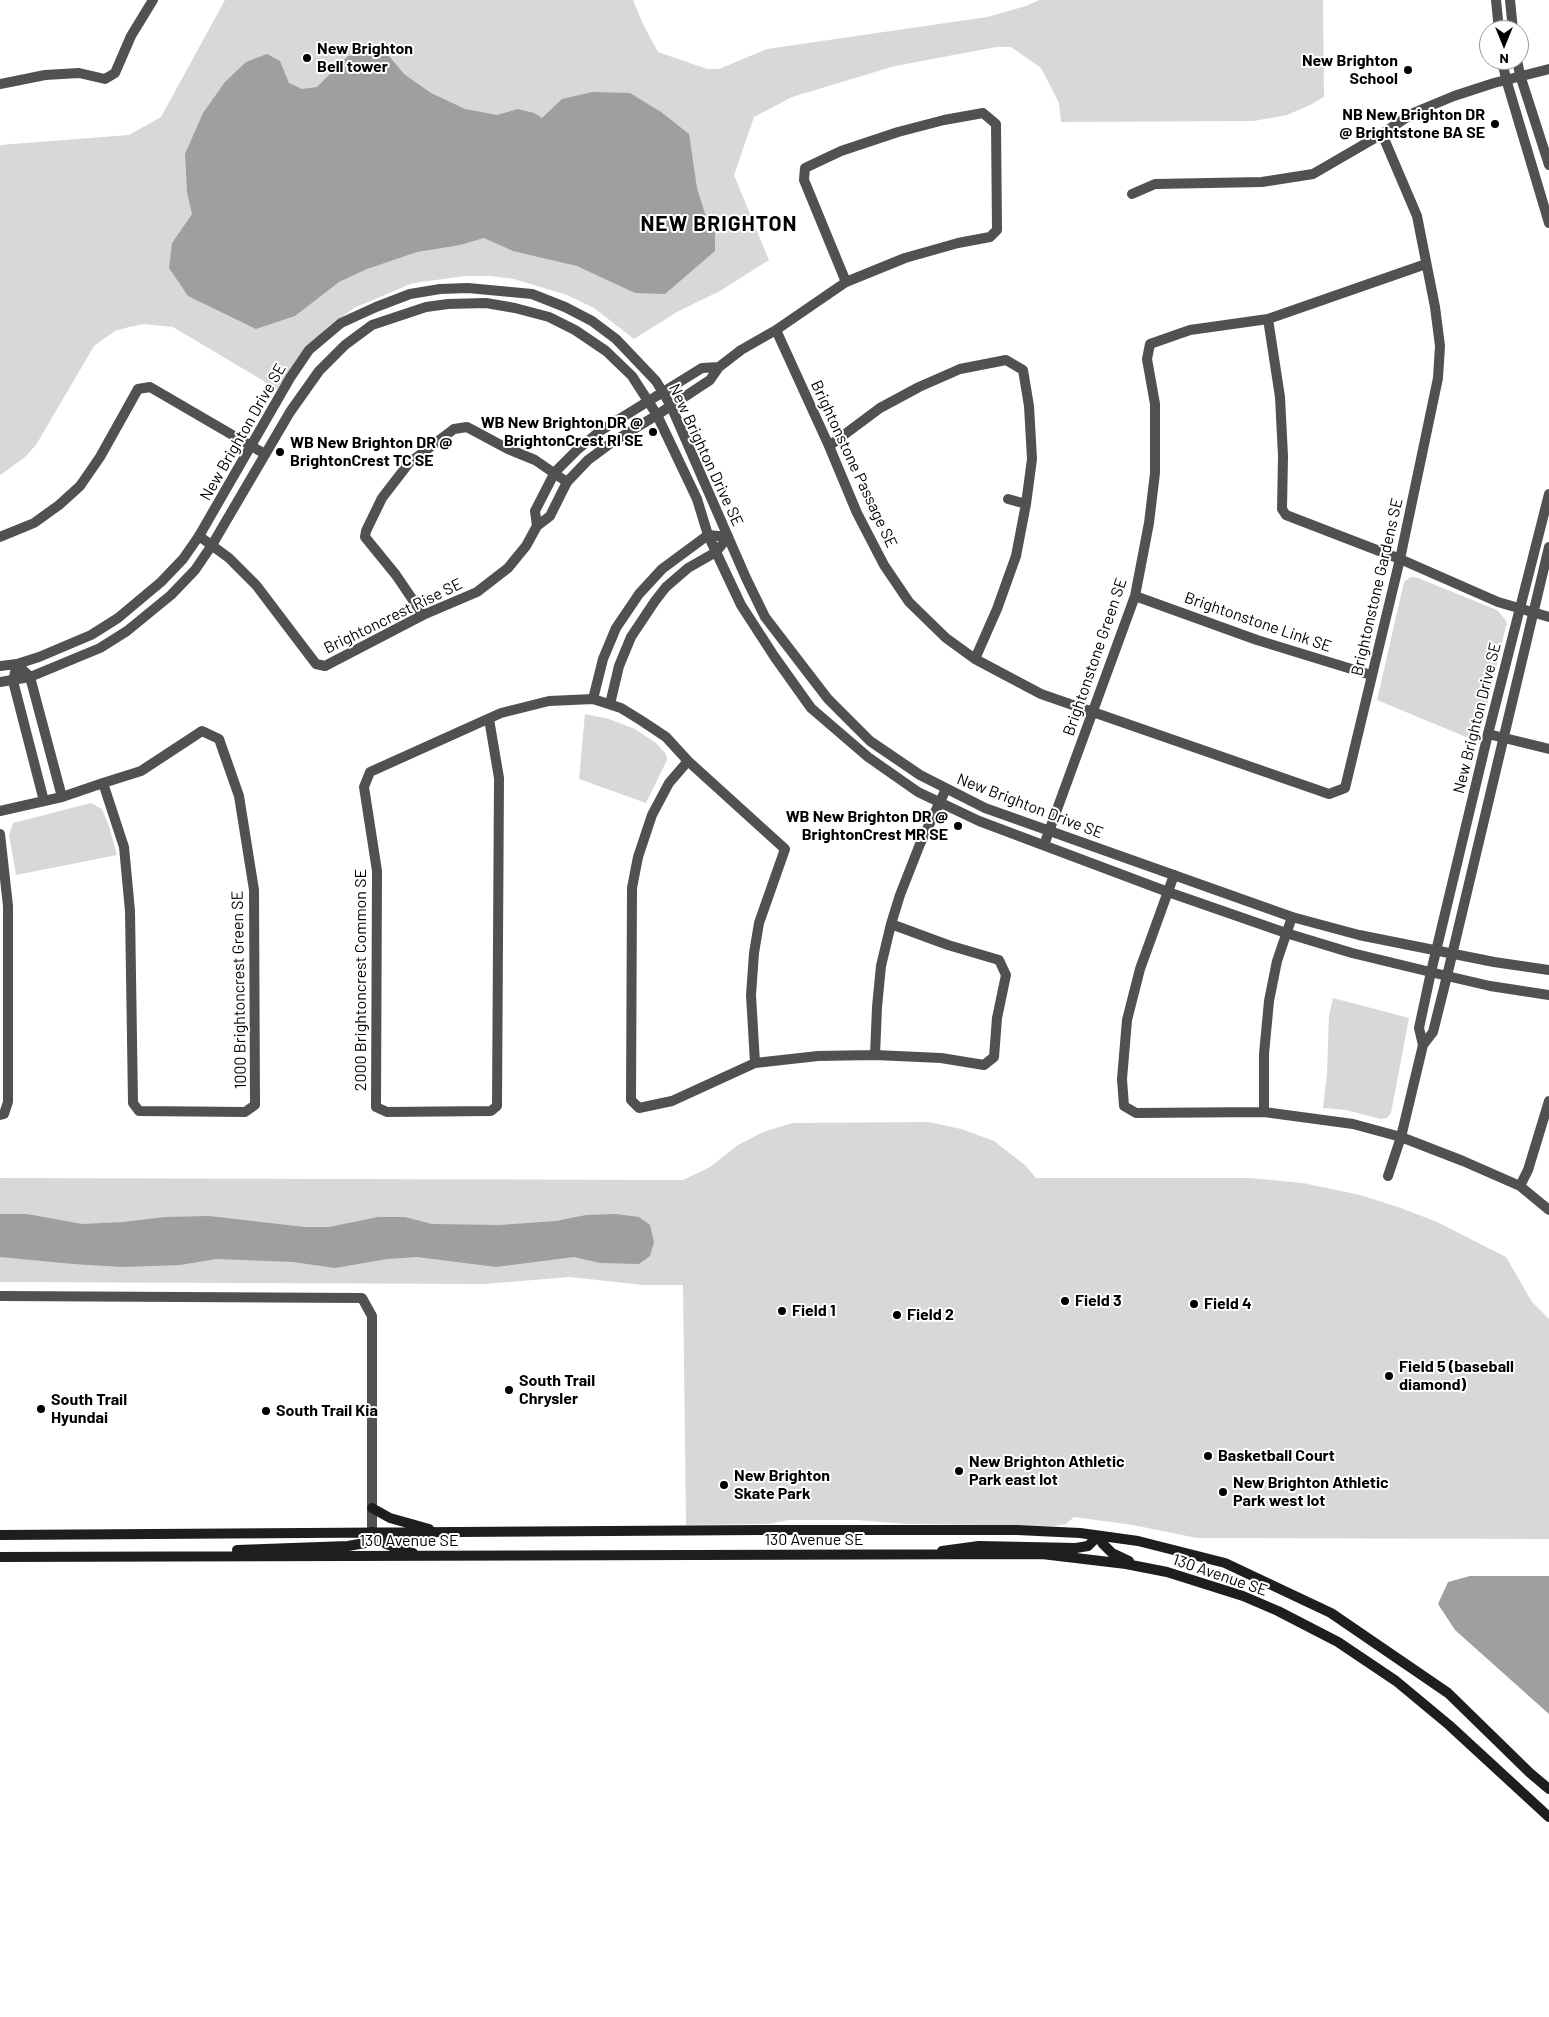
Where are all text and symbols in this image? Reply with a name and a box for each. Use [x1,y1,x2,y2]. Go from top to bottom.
north arrow [1479,20,1529,70]
place label: New Brighton Bell tower [317,39,413,77]
place label: New Brighton School [1302,51,1398,89]
text: N [1499,51,1509,68]
marker: New Brighton Bell tower [301,52,313,64]
marker: New Brighton School [1402,64,1414,76]
place label: NB New Brighton DR @ Brightstone BA SE [1339,105,1485,143]
marker: NB New Brighton DR @ Brightstone BA SE [1489,118,1501,130]
district label: NEW BRIGHTON [639,211,799,237]
street label: New Brighton Drive SE [196,360,290,504]
street label: Brightonstone Passage SE [807,377,901,551]
street label: New Brighton Drive SE [665,381,747,529]
place label: WB New Brighton DR @ BrightonCrest RI SE [481,413,643,451]
marker: WB New Brighton DR @ BrightonCrest RI SE [647,426,659,438]
place label: WB New Brighton DR @ BrightonCrest TC SE [290,433,452,471]
marker: WB New Brighton DR @ BrightonCrest TC SE [274,446,286,458]
street label: Brightonstone Gardens SE [1347,496,1407,678]
street label: Brightoncrest Rise SE [321,574,465,658]
street label: Brightonstone Green SE [1059,576,1131,738]
street label: Brightonstone Link SE [1182,588,1334,656]
street label: New Brighton Drive SE [1449,640,1505,796]
street label: New Brighton Drive SE [954,769,1106,843]
place label: WB New Brighton DR @ BrightonCrest MR SE [786,807,948,845]
marker: WB New Brighton DR @ BrightonCrest MR SE [952,820,964,832]
street label: 2000 Brightoncrest Common SE [351,869,371,1091]
street label: 1000 Brightoncrest Green SE [228,891,250,1089]
place label: Field 3 [1075,1291,1122,1311]
place label: Field 4 [1204,1294,1252,1314]
marker: Field 3 [1059,1295,1071,1307]
marker: Field 4 [1188,1298,1200,1310]
place label: Field 1 [792,1301,836,1321]
marker: Field 1 [776,1305,788,1317]
place label: Field 2 [907,1305,954,1325]
marker: Field 2 [891,1309,903,1321]
place label: Field 5 (baseball diamond) [1399,1357,1514,1395]
marker: Field 5 (baseball diamond) [1383,1370,1395,1382]
place label: South Trail Chrysler [519,1371,595,1409]
marker: South Trail Chrysler [503,1384,515,1396]
place label: South Trail Hyundai [51,1390,127,1428]
place label: South Trail Kia [276,1401,378,1421]
marker: South Trail Hyundai [35,1403,47,1415]
marker: South Trail Kia [260,1405,272,1417]
place label: Basketball Court [1218,1446,1335,1466]
marker: Basketball Court [1202,1450,1214,1462]
place label: New Brighton Athletic Park east lot [969,1452,1125,1490]
marker: New Brighton Athletic Park east lot [953,1465,965,1477]
place label: New Brighton Skate Park [734,1466,830,1504]
place label: New Brighton Athletic Park west lot [1233,1473,1389,1511]
marker: New Brighton Skate Park [718,1479,730,1491]
marker: New Brighton Athletic Park west lot [1217,1486,1229,1498]
street label: 130 Avenue SE [764,1530,864,1550]
street label: 130 Avenue SE [359,1531,459,1551]
street label: 130 Avenue SE [1170,1550,1270,1600]

